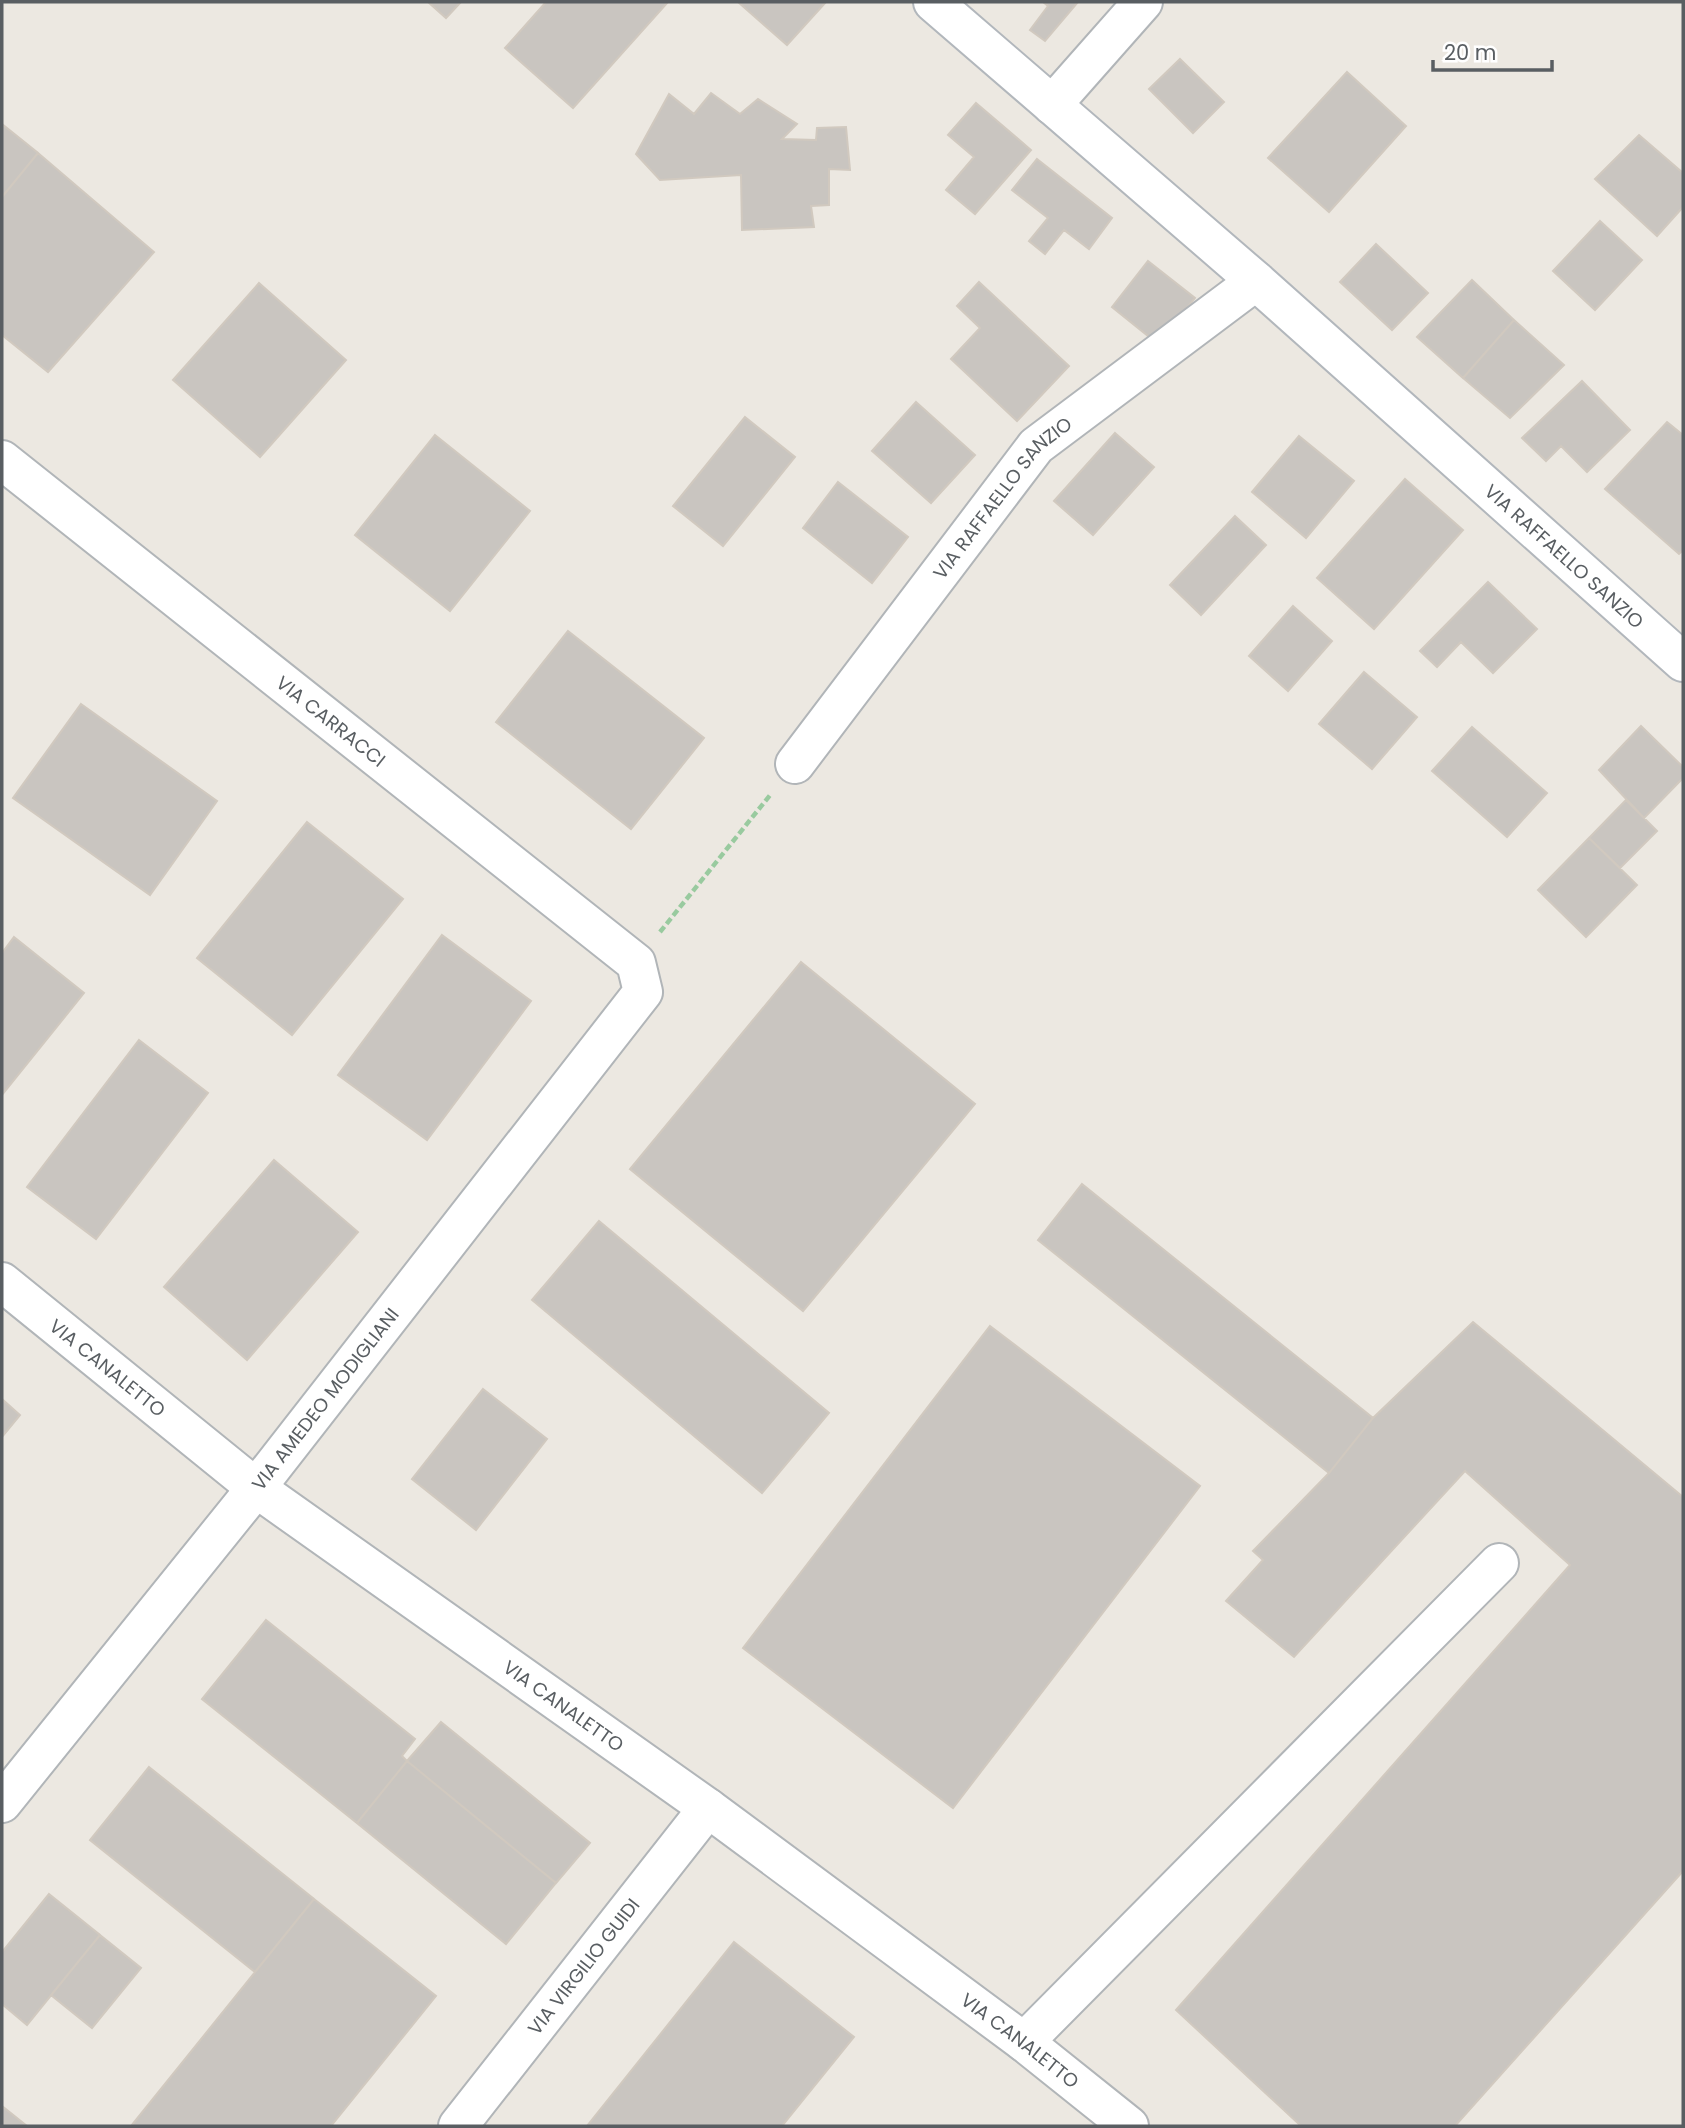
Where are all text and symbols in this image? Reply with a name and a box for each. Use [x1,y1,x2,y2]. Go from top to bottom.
scale bar [1433,28,1552,72]
text: 20 m [1444,38,1497,67]
street label: VIA RAFFAELLO SANZIO [927,411,1078,585]
street label: VIA RAFFAELLO SANZIO [1478,478,1650,635]
street label: VIA CARRACCI [270,670,391,773]
street label: VIA AMEDEO MODIGLIANI [245,1302,405,1496]
street label: VIA CANALETTO [43,1313,171,1423]
street label: VIA CANALETTO [497,1654,629,1758]
street label: VIA VIRGILIO GUIDI [522,1893,646,2041]
street label: VIA CANALETTO [955,1987,1085,2095]

